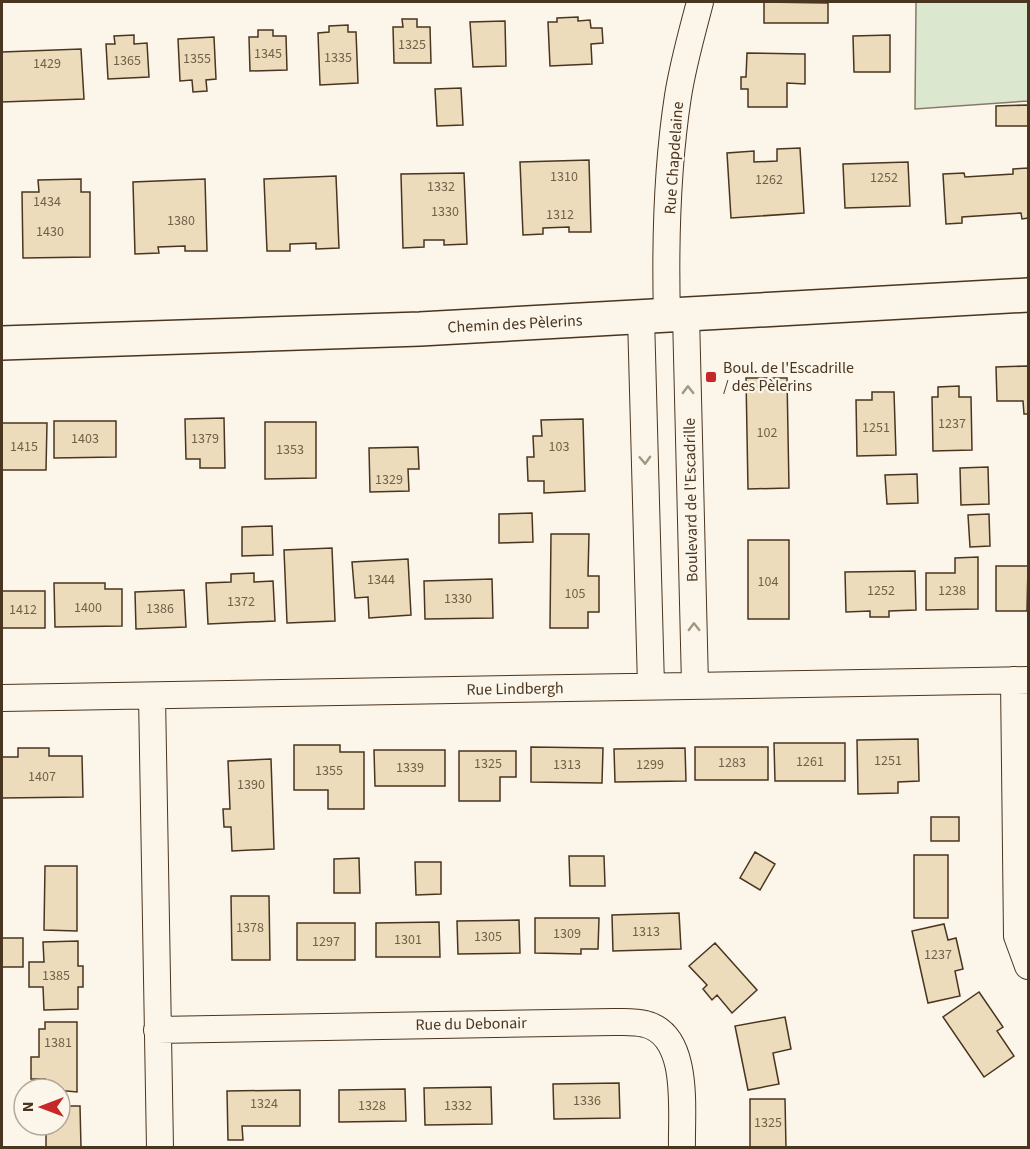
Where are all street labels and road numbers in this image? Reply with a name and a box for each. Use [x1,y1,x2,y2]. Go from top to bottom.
street label: Rue Chapdelaine [659,101,689,215]
street label: Chemin des Pèlerins [447,309,583,339]
street label: Boulevard de l'Escadrille [679,418,703,582]
street label: Rue Lindbergh [466,677,564,701]
street label: Rue du Debonair [415,1012,527,1036]

